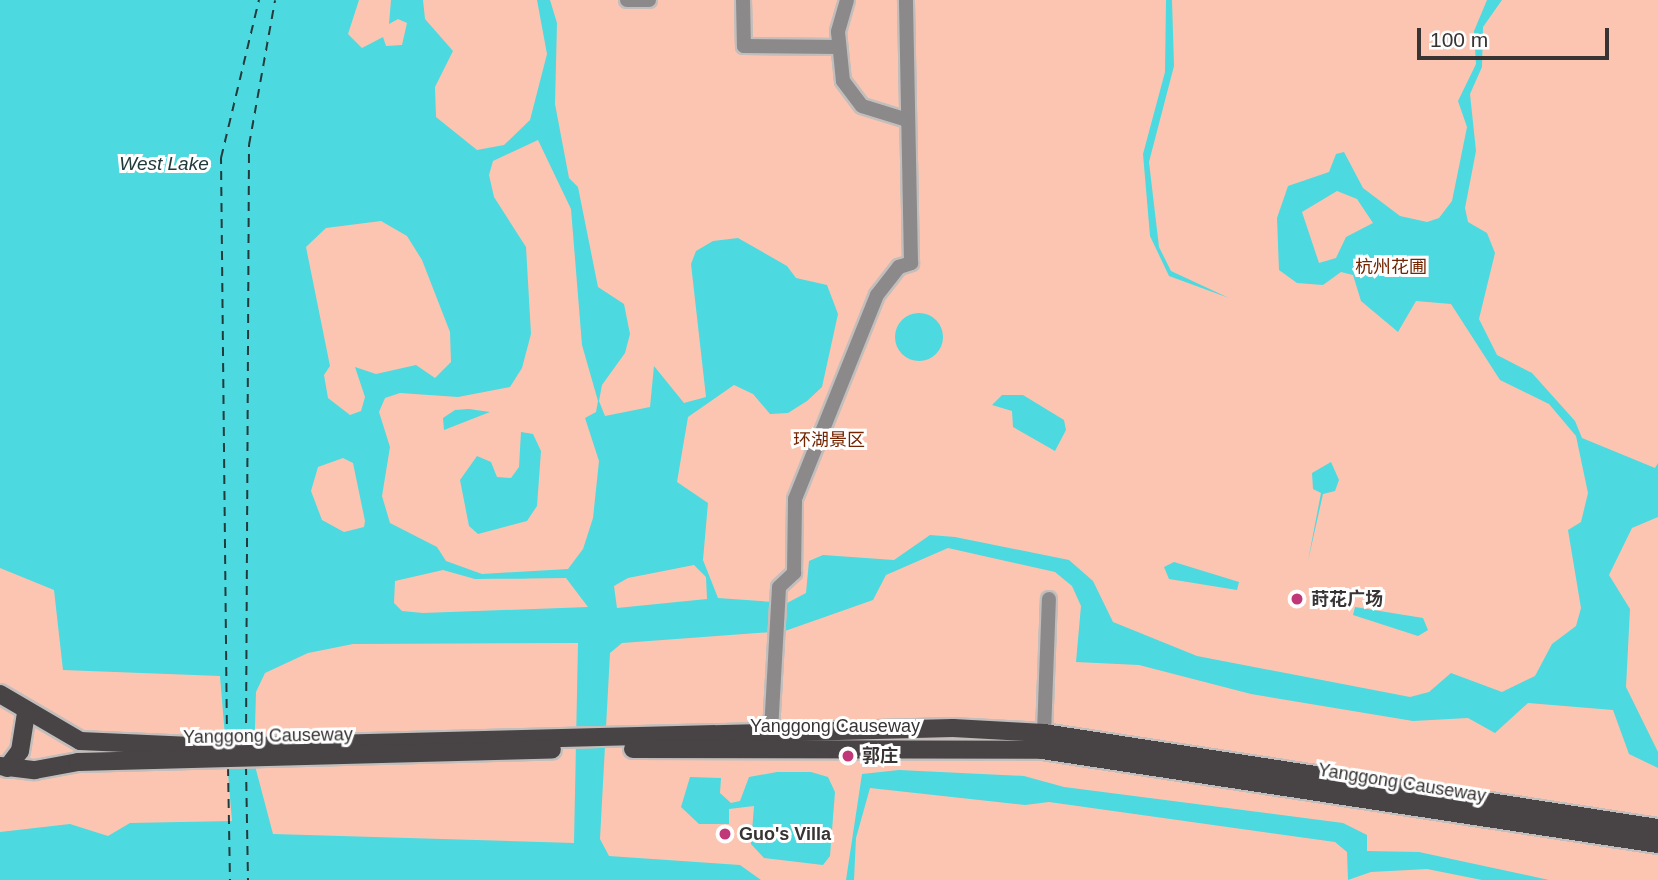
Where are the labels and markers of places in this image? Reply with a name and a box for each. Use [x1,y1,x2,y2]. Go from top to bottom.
place label: 莳花广场 [1311,588,1383,610]
marker: 莳花广场 [1289,591,1305,607]
place label: 郭庄 [862,745,898,767]
marker: 郭庄 [840,748,856,764]
place label: Guo's Villa [739,823,831,845]
marker: Guo's Villa [717,826,733,842]

